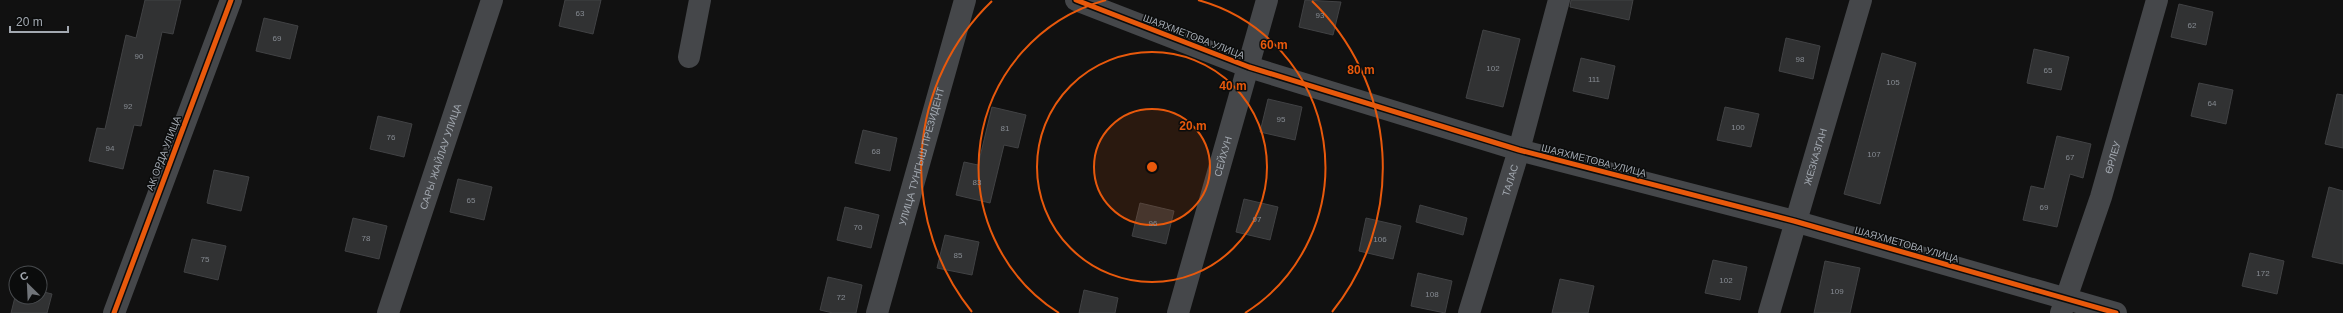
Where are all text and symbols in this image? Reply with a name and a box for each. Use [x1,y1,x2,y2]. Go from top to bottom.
scale bar [10,8,68,34]
house number: 63 [576,9,585,18]
house number: 93 [1316,11,1325,20]
street label: ШАЯХМЕТОВА УЛИЦА [1142,12,1246,61]
text: 20 m [16,15,43,29]
house number: 62 [2188,21,2197,30]
house number: 69 [273,34,282,43]
text: 60 m [1260,38,1288,52]
house number: 90 [135,52,144,61]
house number: 98 [1796,55,1805,64]
text: 80 m [1347,63,1375,77]
house number: 102 [1486,64,1500,73]
house number: 65 [2044,66,2053,75]
house number: 111 [1588,75,1601,84]
house number: 105 [1886,78,1900,87]
text: 40 m [1219,79,1247,93]
street label: УЛИЦА ТУНГЫШ ПРЕЗИДЕНТ [897,86,946,227]
house number: 64 [2208,99,2217,108]
house number: 92 [124,102,133,111]
street label: САРЫ ЖАЙЛАУ УЛИЦА [418,102,463,211]
street label: АК ОРДА УЛИЦА [144,114,183,192]
house number: 95 [1277,115,1286,124]
text: 20 m [1179,119,1207,133]
house number: 100 [1731,123,1745,132]
house number: 81 [1001,124,1010,133]
street label: ЖЕЗКАЗГАН [1802,127,1829,187]
house number: 76 [387,133,396,142]
street label: СЕЙХУН [1212,135,1234,178]
street label: ӨРЛЕУ [2103,139,2123,175]
street label: ШАЯХМЕТОВА УЛИЦА [1540,142,1648,179]
house number: 94 [106,144,115,153]
house number: 68 [872,147,881,156]
house number: 107 [1867,150,1881,159]
house number: 67 [2066,153,2075,162]
centre of rings [1145,160,1159,174]
street label: ТАЛАС [1500,163,1520,198]
house number: 83 [973,178,982,187]
house number: 65 [467,196,476,205]
house number: 69 [2040,203,2049,212]
house number: 97 [1253,215,1262,224]
house number: 96 [1149,219,1158,228]
house number: 70 [854,223,863,232]
street label: ШАЯХМЕТОВА УЛИЦА [1854,224,1960,265]
house number: 78 [362,234,371,243]
house number: 106 [1373,235,1387,244]
house number: 85 [954,251,963,260]
house number: 75 [201,255,210,264]
north arrow [8,265,48,305]
text: С [18,269,30,283]
house number: 172 [2256,269,2270,278]
house number: 102 [1719,276,1733,285]
house number: 109 [1830,287,1844,296]
house number: 108 [1425,290,1439,299]
house number: 72 [837,293,846,302]

